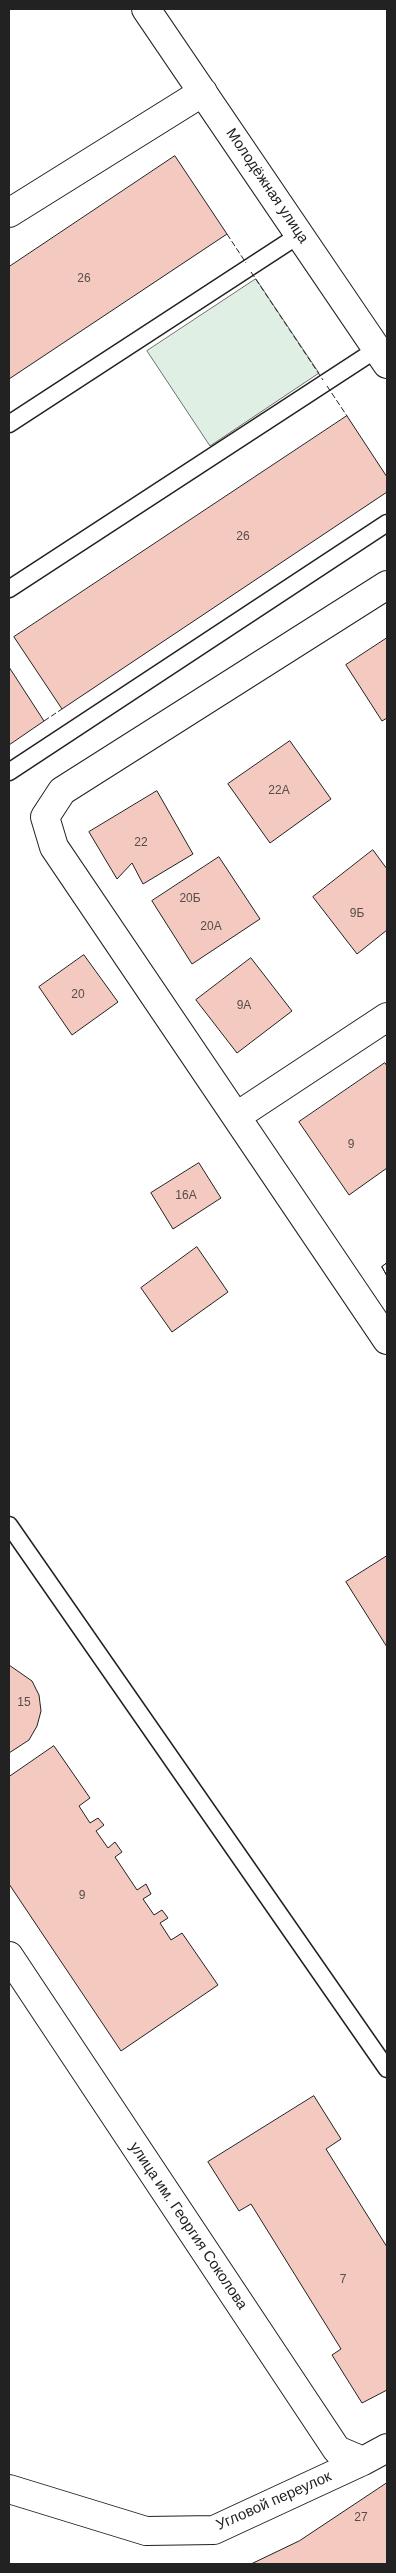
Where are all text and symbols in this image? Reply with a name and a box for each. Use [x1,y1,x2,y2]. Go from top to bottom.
street label: Молодёжная улица [222,125,312,247]
house number: 26 [77,272,91,286]
house number: 26 [236,530,250,544]
house number: 22А [268,784,290,798]
house number: 22 [134,836,148,850]
house number: 20Б [179,892,201,906]
house number: 9Б [350,907,364,921]
house number: 20А [200,920,222,934]
house number: 20 [71,988,85,1002]
house number: 9А [237,999,251,1013]
house number: 9 [348,1138,354,1152]
house number: 16А [175,1189,197,1203]
house number: 15 [17,1696,31,1710]
house number: 9 [79,1889,85,1903]
street label: улица им. Георгия Соколова [125,2139,251,2313]
house number: 7 [340,2273,346,2287]
street label: Угловой переулок [214,2468,334,2534]
house number: 27 [354,2511,368,2525]

